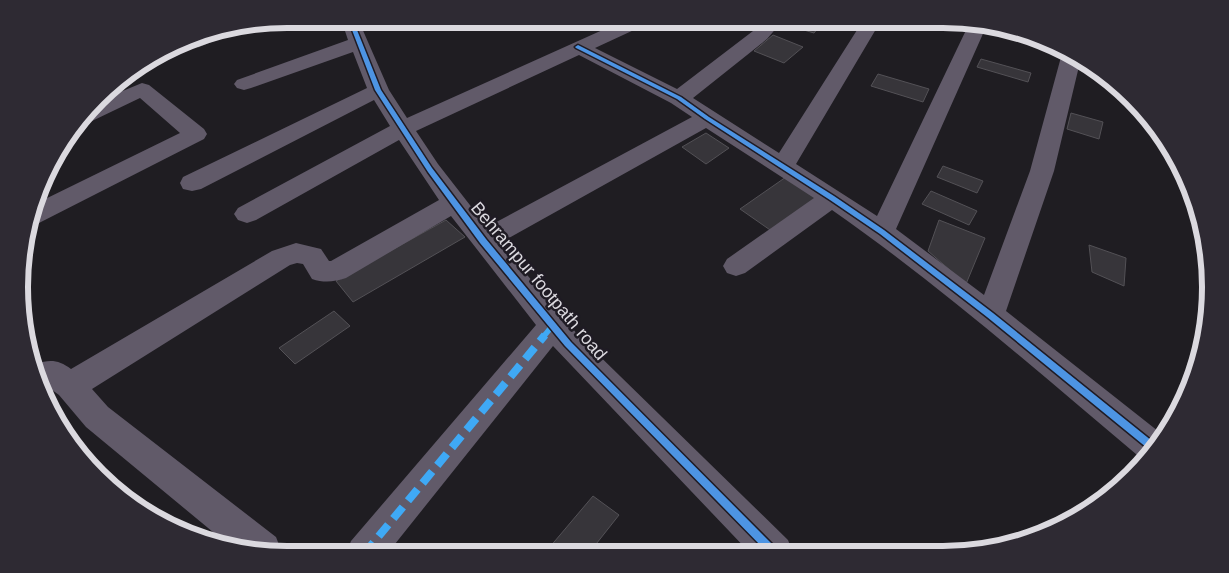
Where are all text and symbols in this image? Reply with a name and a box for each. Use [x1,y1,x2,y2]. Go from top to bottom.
street label: Behrampur footpath road [467,198,611,364]

